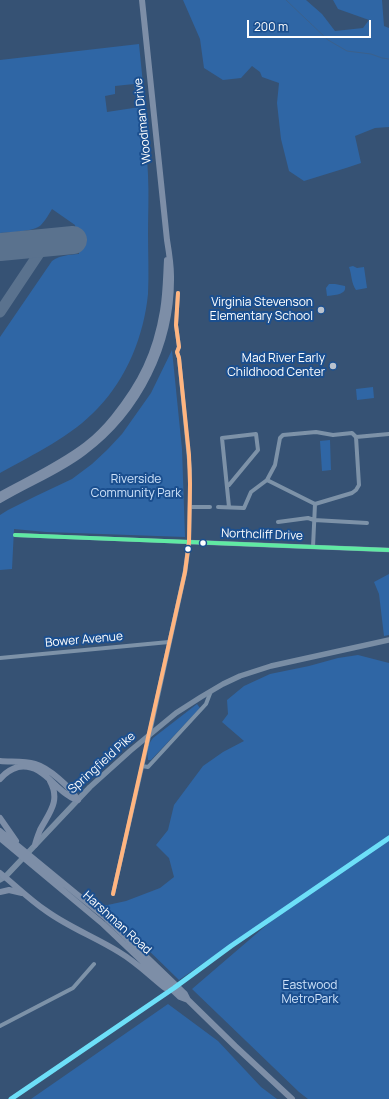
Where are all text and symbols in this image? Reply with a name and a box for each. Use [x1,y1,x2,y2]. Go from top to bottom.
scale bar [249,12,373,38]
text: 200 m [254,18,288,35]
street label: Woodman Drive [131,77,155,165]
place label: Virginia Stevenson Elementary School [210,296,313,324]
marker: Virginia Stevenson Elementary School [316,305,326,315]
place label: Mad River Early Childhood Center [227,352,325,380]
marker: Mad River Early Childhood Center [328,361,338,371]
park label: Riverside Community Park [91,473,181,501]
street label: Northcliff Drive [221,526,303,544]
unlabelled marker [198,538,208,548]
unlabelled marker [183,544,193,554]
street label: Bower Avenue [45,629,123,651]
street label: Springfield Pike [65,729,139,797]
street label: Harshman Road [80,888,154,958]
park label: Eastwood MetroPark [281,979,339,1007]

